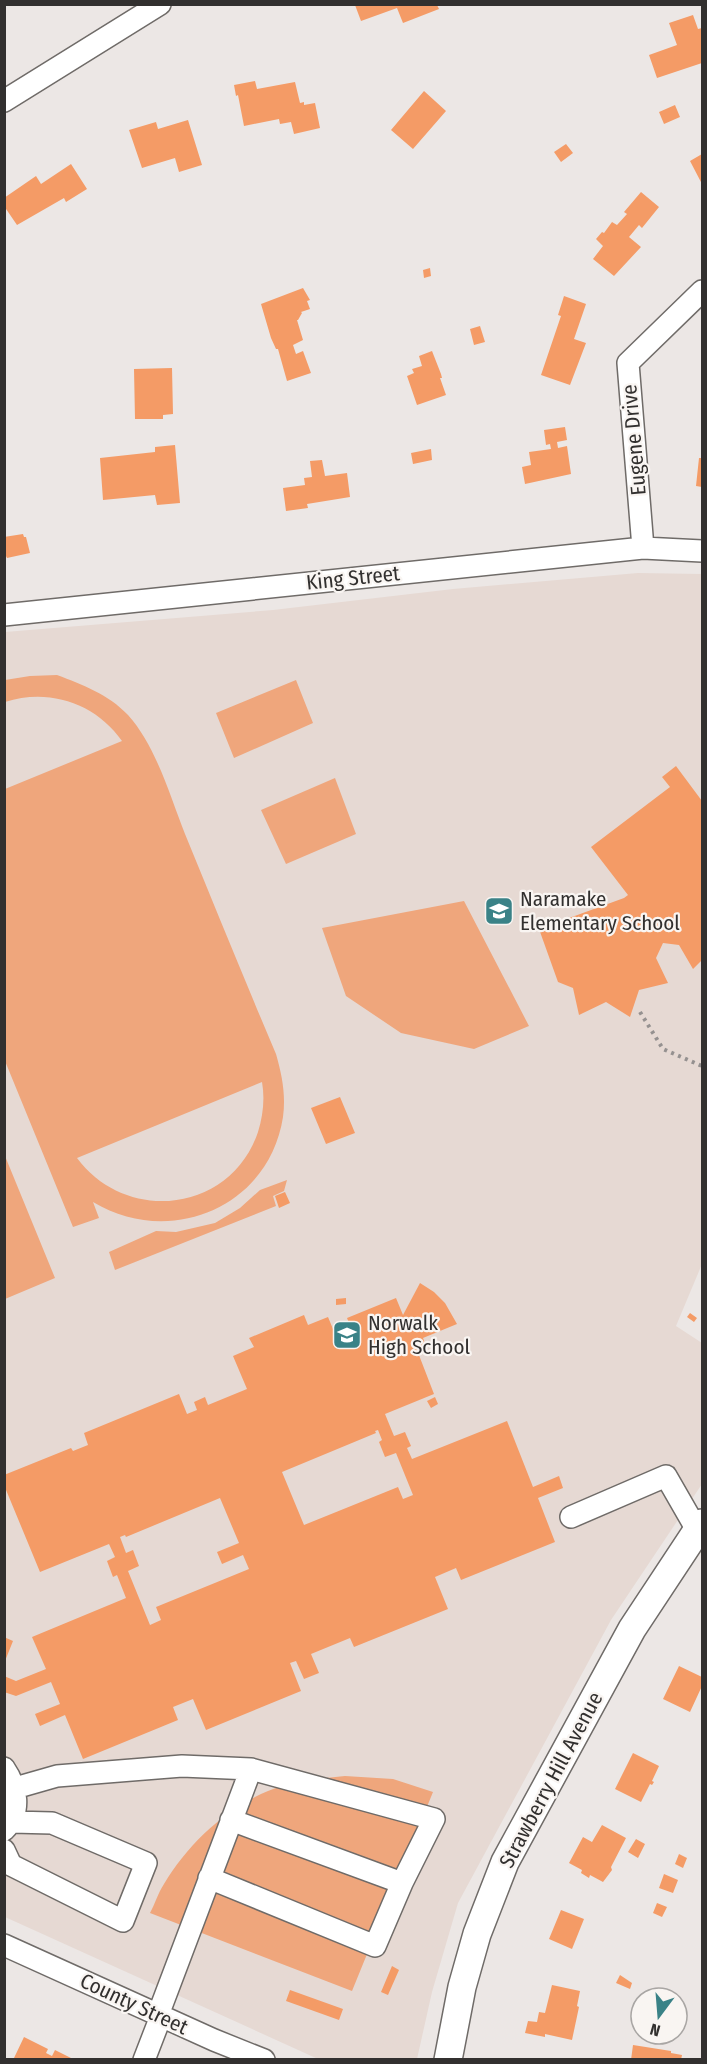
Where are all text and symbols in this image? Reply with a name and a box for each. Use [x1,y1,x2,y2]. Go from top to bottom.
street label: Eugene Drive [616,383,652,497]
street label: King Street [305,560,401,596]
place label: Naramake Elementary School [520,886,680,936]
school or university icon: Naramake Elementary School [483,895,515,927]
place label: Norwalk High School [368,1310,470,1360]
school or university icon: Norwalk High School [331,1319,363,1351]
street label: Strawberry Hill Avenue [494,1688,608,1872]
street label: County Street [76,1968,192,2040]
north arrow [629,1986,689,2046]
text: N [648,2019,662,2040]

